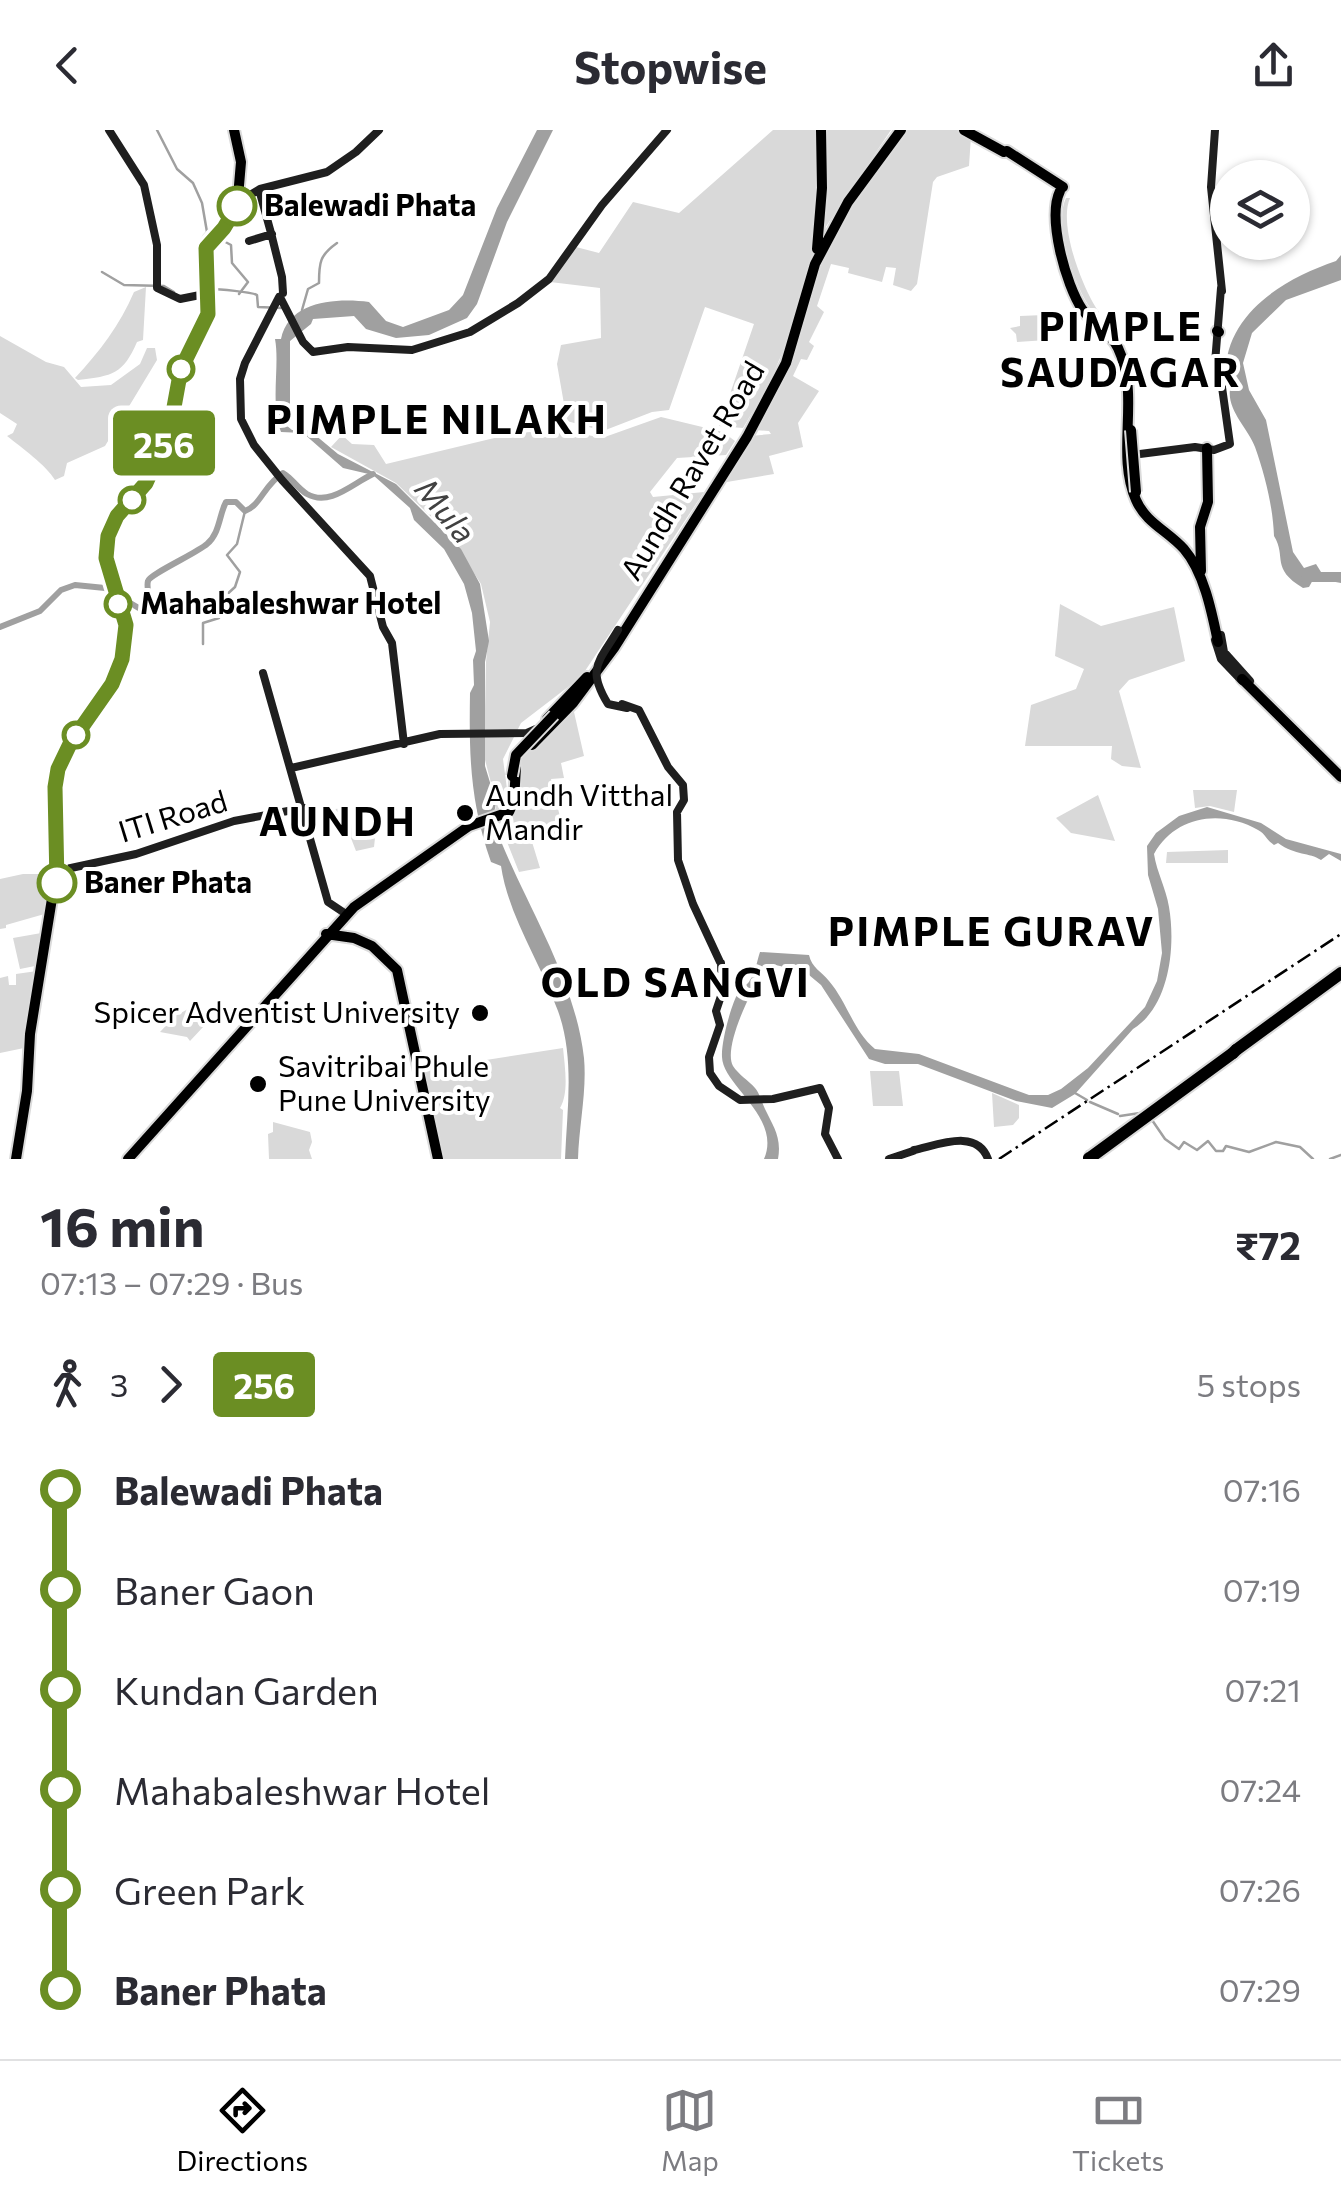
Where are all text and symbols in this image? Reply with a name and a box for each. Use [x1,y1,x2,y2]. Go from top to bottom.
icon: back [40,38,95,93]
text: Stopwise [574,38,767,93]
icon: share [1246,38,1301,93]
map controls [1210,160,1310,260]
button: layers [1210,160,1310,260]
place label: Balewadi Phata [264,185,476,222]
marker: Balewadi Phata [218,187,256,225]
district label: PIMPLE SAUDAGAR [1000,300,1242,395]
street label: Aundh Ravet Road [611,354,771,586]
unlabelled marker [168,356,194,382]
district label: PIMPLE NILAKH [266,393,608,442]
line badge: 256 [106,410,222,476]
text: 256 [133,422,195,465]
water label: Mula [408,469,485,551]
unlabelled marker [119,487,145,513]
place label: Mahabaleshwar Hotel [140,583,441,620]
marker: Mahabaleshwar Hotel [105,591,131,617]
unlabelled marker [63,722,89,748]
place label: Aundh Vitthal Mandir [485,775,673,846]
street label: ITI Road [113,781,231,849]
district label: AUNDH [259,795,417,844]
marker: Aundh Vitthal Mandir [454,802,476,824]
place label: Baner Phata [84,862,252,899]
marker: Baner Phata [38,864,76,902]
district label: PIMPLE GURAV [828,905,1156,954]
district label: OLD SANGVI [541,956,811,1005]
place label: Spicer Adventist University [94,992,460,1029]
marker: Spicer Adventist University [469,1002,491,1024]
place label: Savitribai Phule Pune University [278,1046,491,1117]
marker: Savitribai Phule Pune University [247,1073,269,1095]
text: 16 min [40,1191,204,1258]
text: ₹72 [1235,1221,1301,1268]
text: 07:13 – 07:29 · Bus [40,1262,303,1302]
icon: walk [40,1357,95,1412]
icon: forward [143,1357,198,1412]
text: 256 [233,1363,295,1406]
text: 3 [110,1364,128,1404]
text: 5 stops [1197,1364,1301,1404]
text: Balewadi Phata [114,1466,383,1513]
text: 07:16 [1223,1469,1301,1509]
text: Baner Gaon [114,1566,315,1613]
text: 07:19 [1223,1569,1301,1609]
text: Kundan Garden [114,1666,379,1713]
text: 07:21 [1224,1669,1301,1709]
text: Mahabaleshwar Hotel [114,1766,491,1813]
text: 07:24 [1219,1769,1301,1809]
text: Green Park [114,1866,305,1913]
text: 07:26 [1219,1869,1301,1909]
text: Baner Phata [114,1966,327,2013]
text: 07:29 [1219,1969,1301,2009]
tab: Directions [177,2083,308,2177]
tab: Map [661,2083,719,2177]
tab: Tickets [1072,2083,1164,2177]

